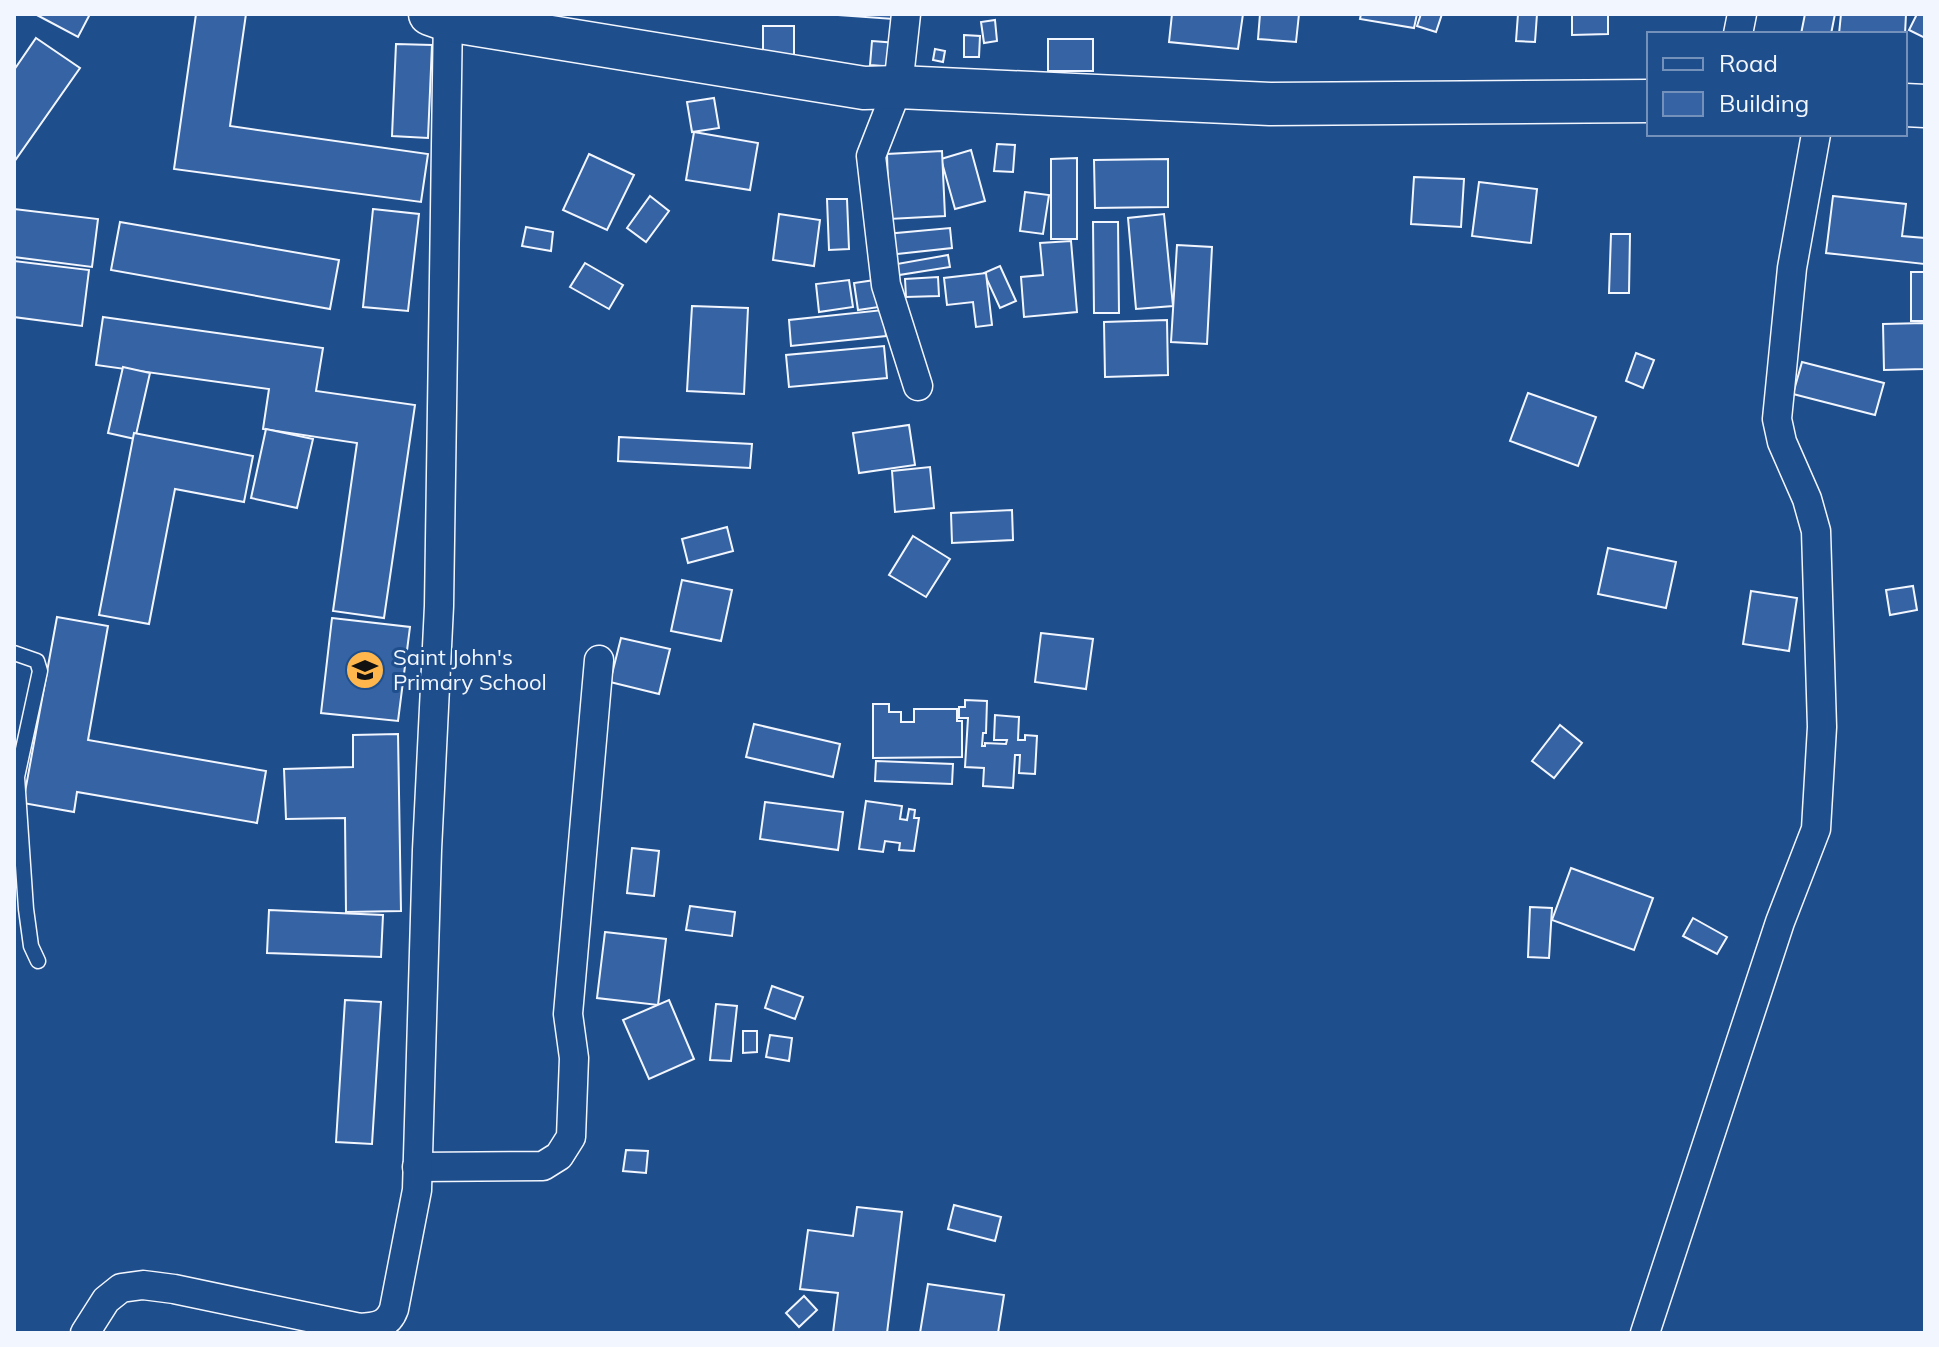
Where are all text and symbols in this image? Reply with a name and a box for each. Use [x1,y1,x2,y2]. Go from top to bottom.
legend [1647,32,1907,136]
text: Road [1719,48,1778,78]
text: Building [1719,88,1809,118]
place label: Saint John's Primary School [393,643,547,696]
school or university icon: Saint John's Primary School [344,649,386,691]

